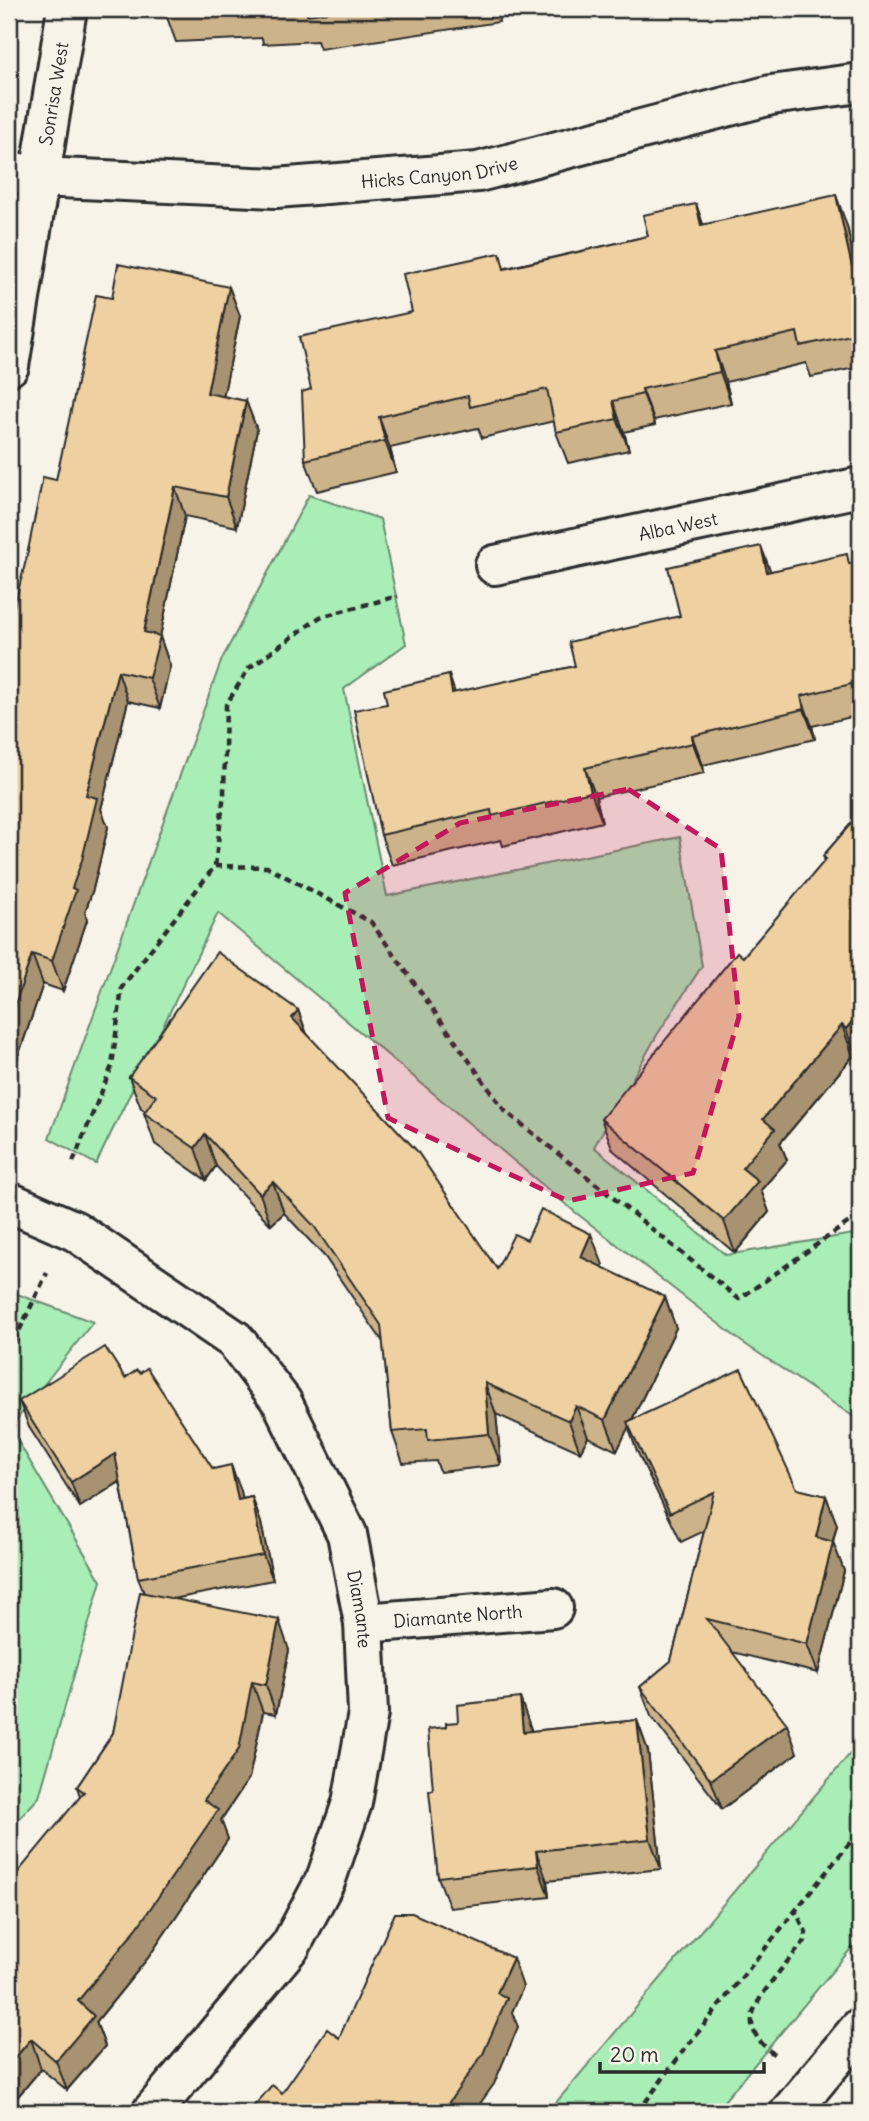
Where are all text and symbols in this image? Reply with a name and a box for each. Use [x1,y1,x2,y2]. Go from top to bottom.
street label: Sonrisa West [34,40,73,147]
street label: Hicks Canyon Drive [360,151,520,193]
street label: Alba West [636,506,719,546]
street label: Diamante [343,1568,377,1649]
street label: Diamante North [392,1599,523,1632]
scale bar [600,2030,764,2074]
text: 20 m [610,2041,659,2068]

